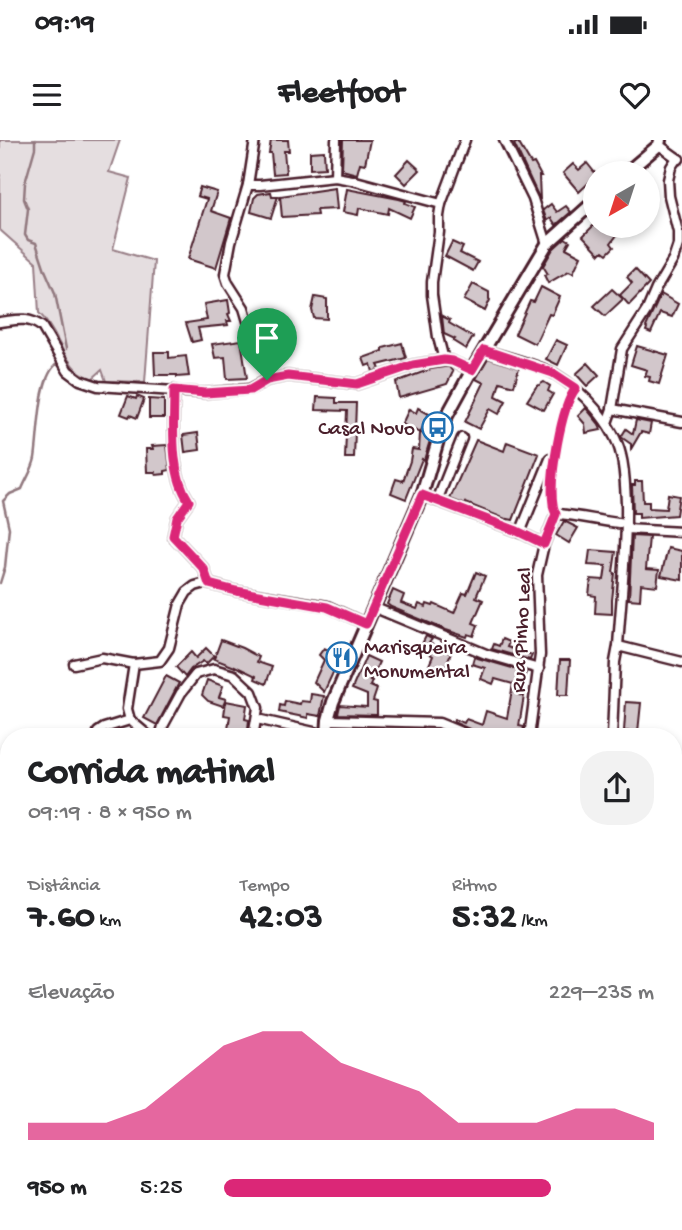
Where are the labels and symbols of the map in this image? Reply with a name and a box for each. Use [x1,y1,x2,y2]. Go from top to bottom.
north arrow [583,161,660,238]
pin [237,308,297,380]
bus stop icon: Casal Novo [421,410,455,444]
place label: Casal Novo [318,418,415,443]
street label: Rua Pinho Leal [508,567,539,694]
place label: Marisqueira Monumental [364,637,470,686]
restaurant icon: Marisqueira Monumental [324,641,358,675]

